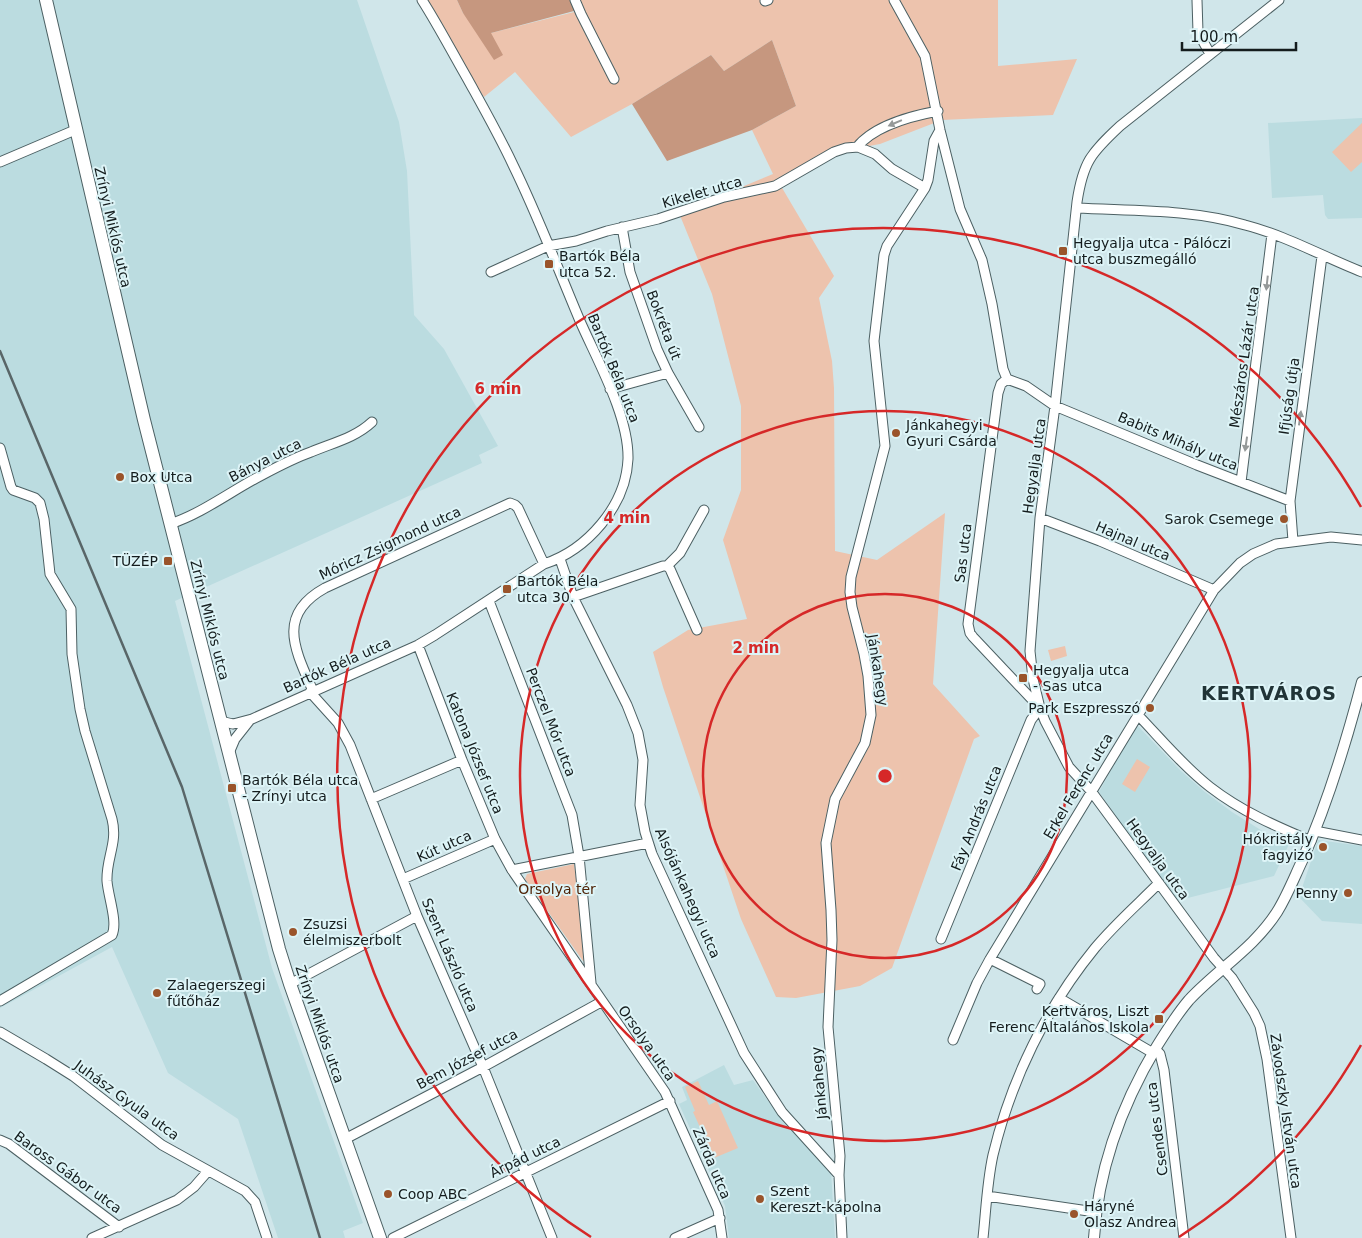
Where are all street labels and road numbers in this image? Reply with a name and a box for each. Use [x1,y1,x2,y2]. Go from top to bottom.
street label: Zrínyi Miklós utca [91,165,135,289]
street label: Kikelet utca [660,173,744,211]
street label: Mészáros Lázár utca [1226,285,1262,429]
street label: Bokréta út [643,288,685,363]
street label: Bartók Béla utca [585,311,643,425]
street label: Ifjúság útja [1276,356,1302,436]
street label: Babits Mihály utca [1116,408,1240,474]
street label: Hegyalja utca [1019,417,1049,515]
street label: Bánya utca [226,435,304,485]
street label: Móricz Zsigmond utca [317,503,463,583]
street label: Hajnal utca [1093,518,1173,564]
street label: Sas utca [951,522,975,584]
street label: Zrínyi Miklós utca [187,558,233,682]
street label: Jánkahegy [864,632,892,707]
street label: Bartók Béla utca [281,634,393,696]
street label: Perczel Mór utca [523,665,579,779]
street label: Katona József utca [443,690,507,816]
street label: Erkel Ferenc utca [1040,730,1116,842]
street label: Fáy András utca [948,763,1004,873]
street label: Hegyalja utca [1123,815,1193,903]
street label: Alsójánkahegyi utca [652,825,724,961]
street label: Kút utca [414,827,474,865]
street label: Szent László utca [419,896,481,1014]
street label: Zrínyi Miklós utca [292,963,348,1085]
street label: Orsolya utca [615,1002,679,1084]
street label: Bem József utca [414,1026,520,1092]
street label: Závodszky István utca [1267,1032,1305,1190]
street label: Jánkahegy [808,1046,830,1121]
street label: Juhász Gyula utca [71,1056,182,1143]
street label: Csendes utca [1143,1081,1171,1177]
street label: Zárda utca [690,1125,734,1201]
street label: Baross Gábor utca [11,1128,125,1216]
street label: Árpád utca [487,1133,563,1181]

